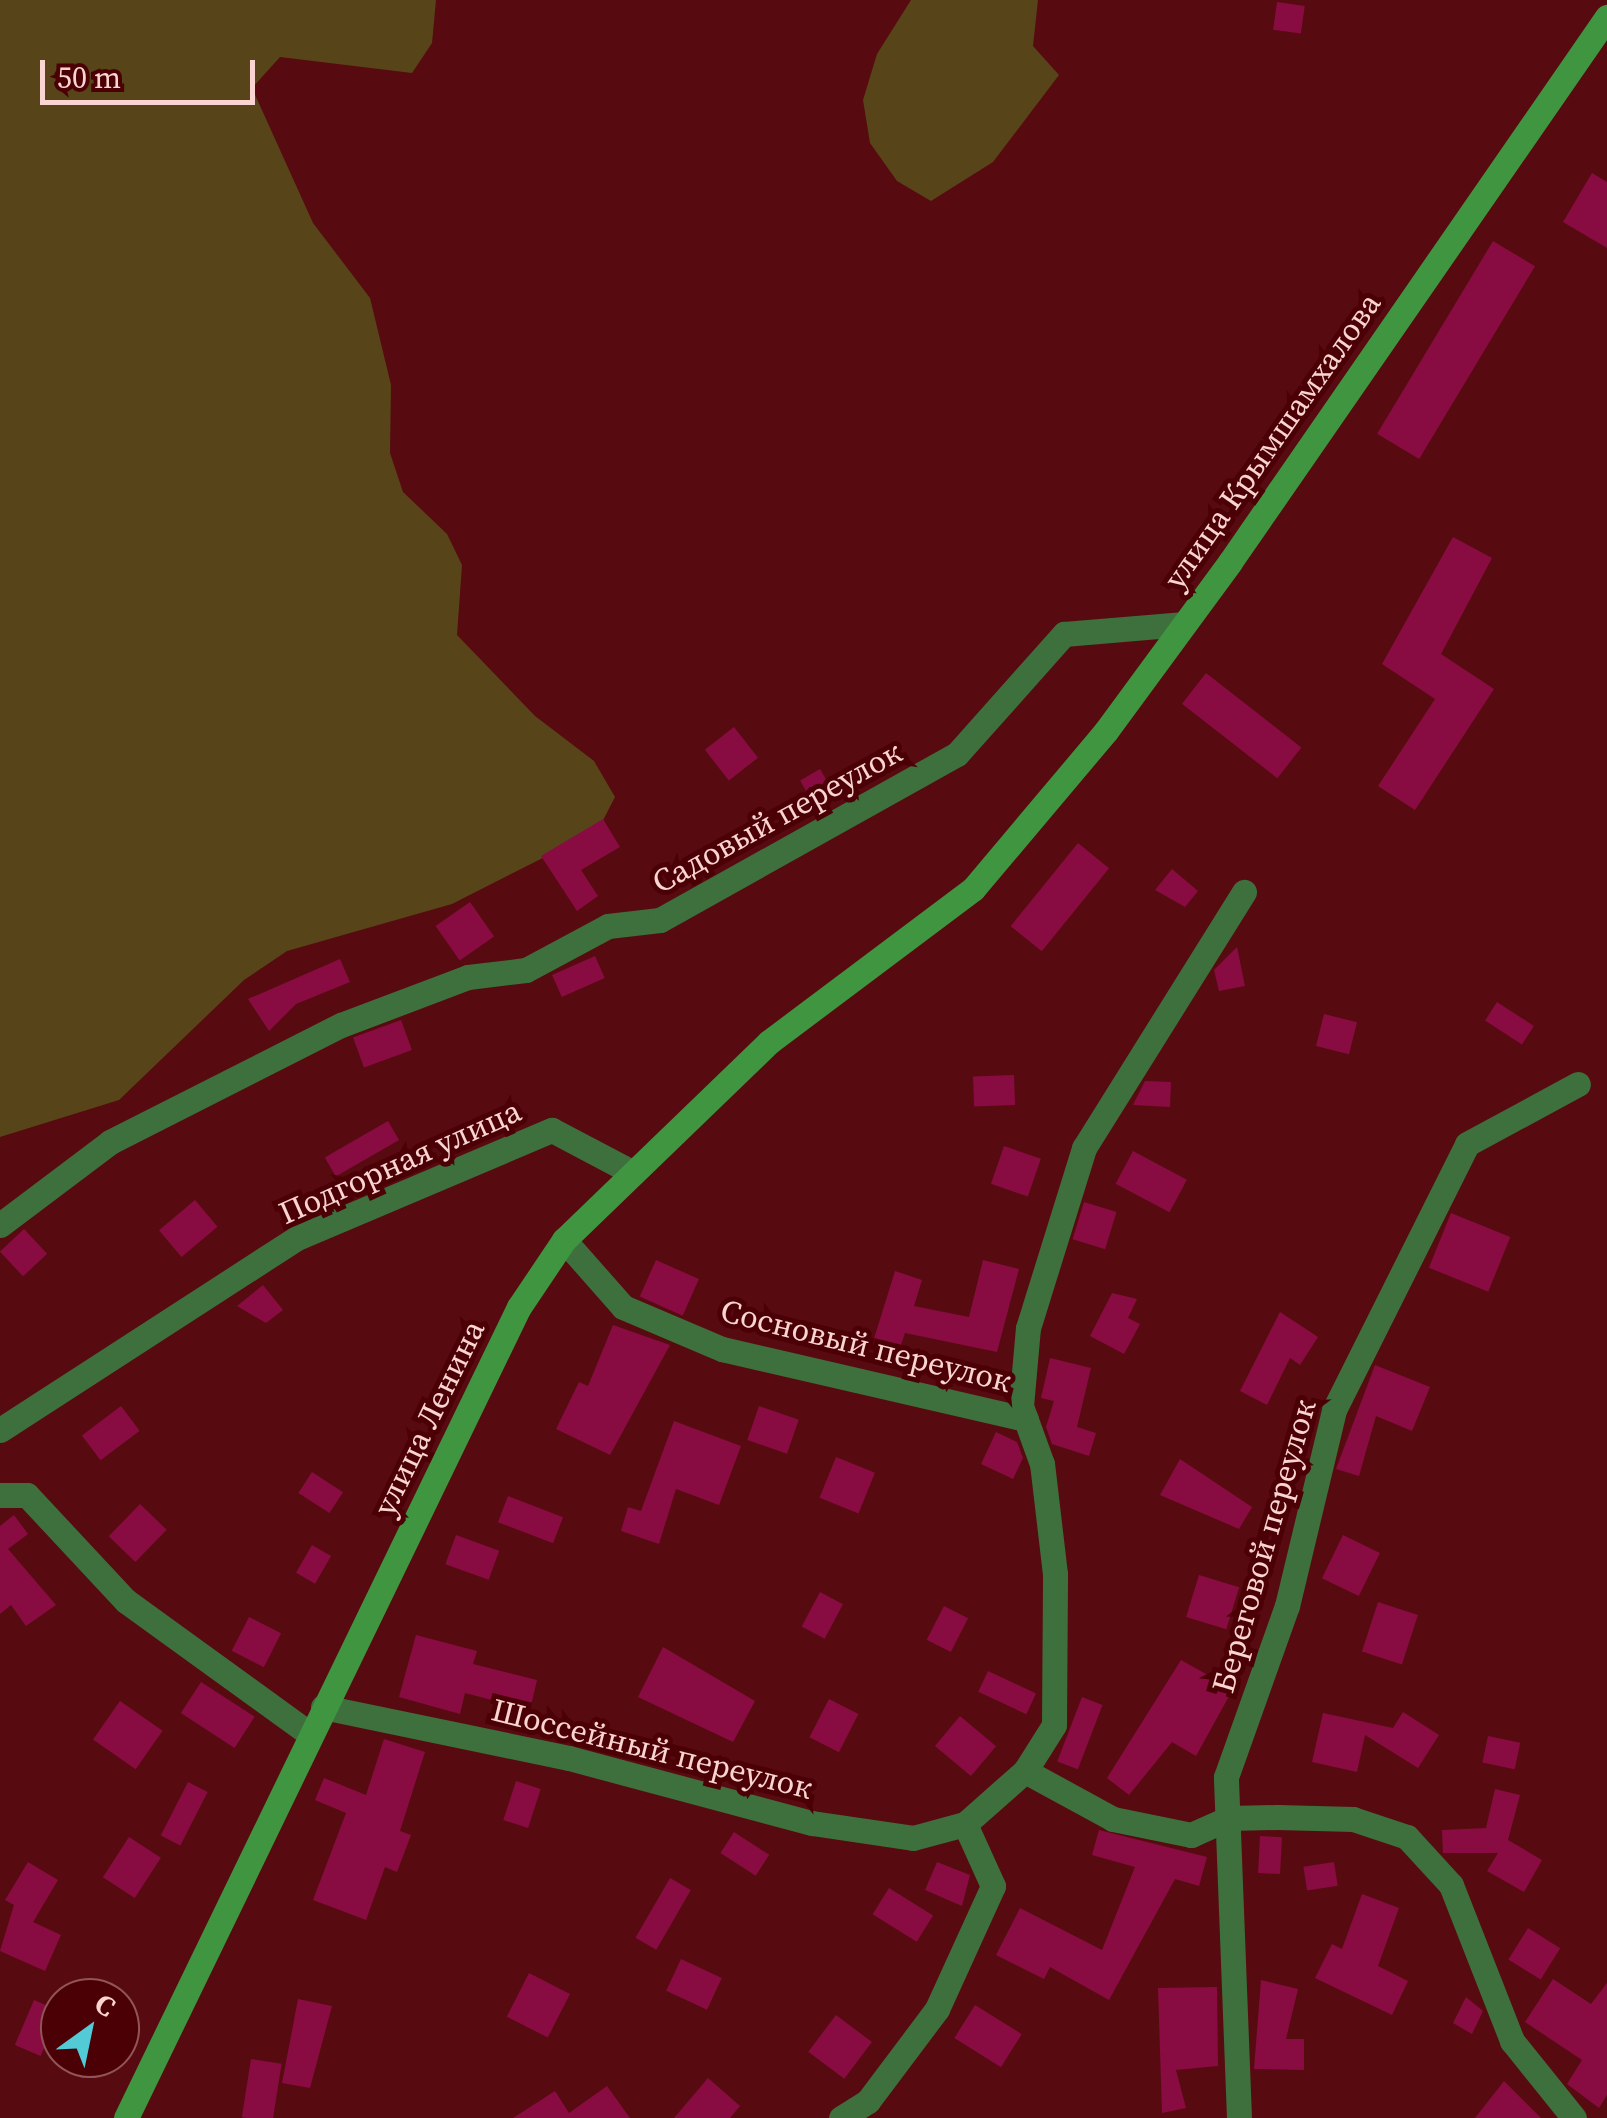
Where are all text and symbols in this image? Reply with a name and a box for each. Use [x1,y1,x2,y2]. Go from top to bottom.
scale bar [45,40,260,102]
text: 50 m [57,57,121,98]
street label: улица Крымшамхалова [1155,286,1389,596]
street label: Садовый переулок [646,732,908,902]
street label: Подгорная улица [273,1091,527,1233]
street label: Сосновый переулок [717,1291,1015,1401]
street label: улица Ленина [365,1314,493,1522]
street label: Береговой переулок [1204,1395,1324,1697]
street label: Шоссейный переулок [488,1691,816,1807]
north arrow [40,1978,140,2078]
text: С [88,1984,123,2025]

